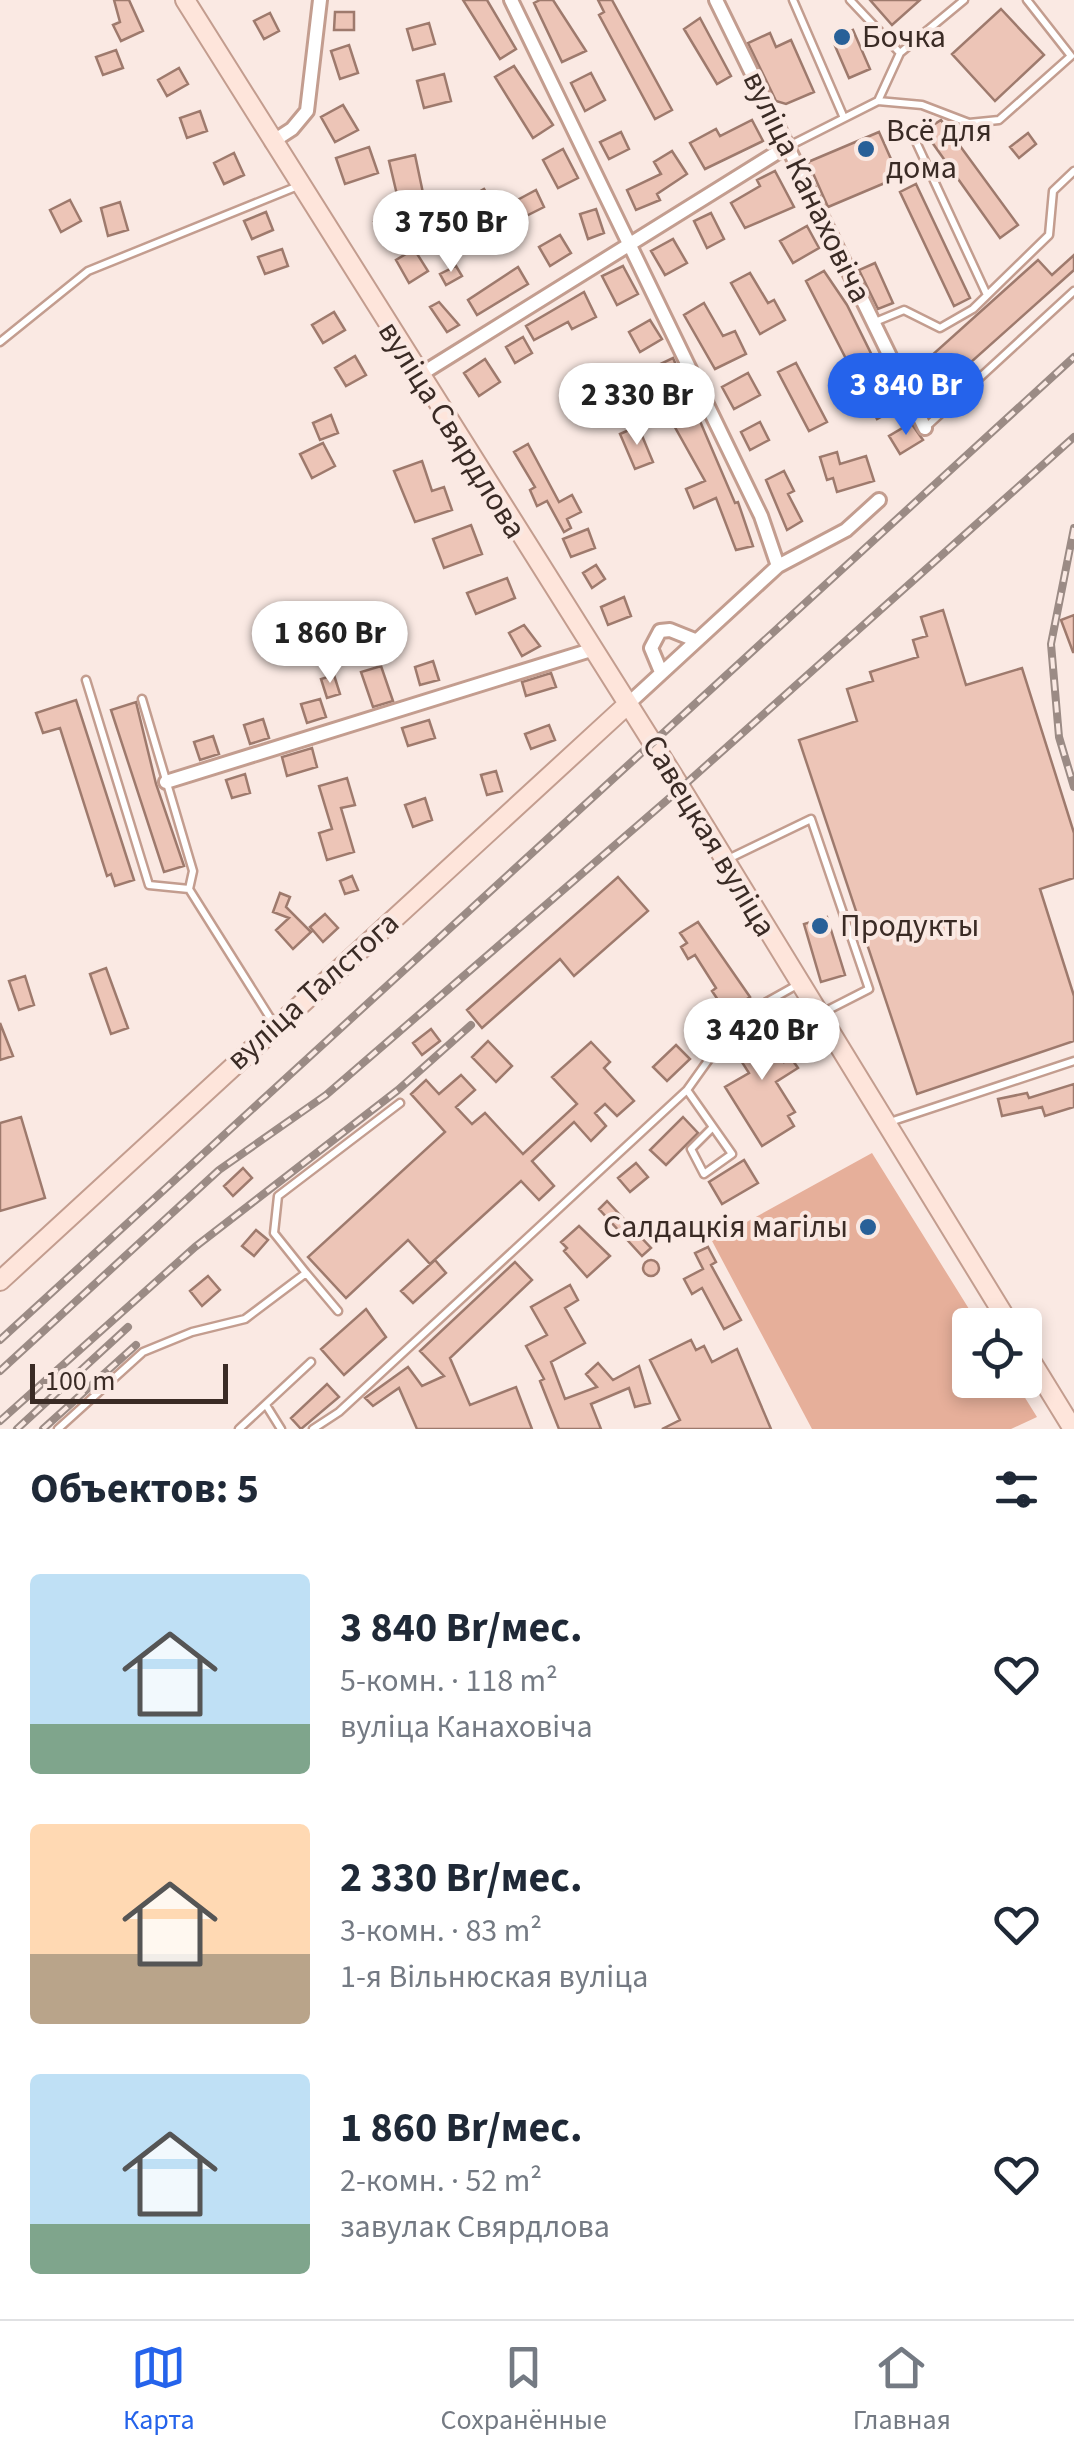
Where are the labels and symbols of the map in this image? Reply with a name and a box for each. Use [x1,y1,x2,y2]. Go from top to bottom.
place label: Бочка [862,14,946,60]
marker: Бочка [831,26,853,48]
street label: вуліца Канаховіча [731,63,883,311]
place label: Всё для дома [886,108,992,191]
marker: Всё для дома [855,138,877,160]
pin: 3 750 Br [348,190,554,275]
street label: вуліца Свярдлова [366,312,538,548]
pin: 3 840 Br [803,353,1009,438]
pin: 2 330 Br [534,363,740,448]
pin: 1 860 Br [227,601,433,686]
street label: Савецкая вуліца [630,726,788,946]
street label: вуліца Талстога [217,901,409,1081]
place label: Продукты [840,903,979,949]
marker: Продукты [809,915,831,937]
pin: 3 420 Br [659,998,865,1083]
place label: Салдацкія магілы [603,1204,848,1250]
marker: Салдацкія магілы [857,1216,879,1238]
scale bar [30,1359,228,1404]

